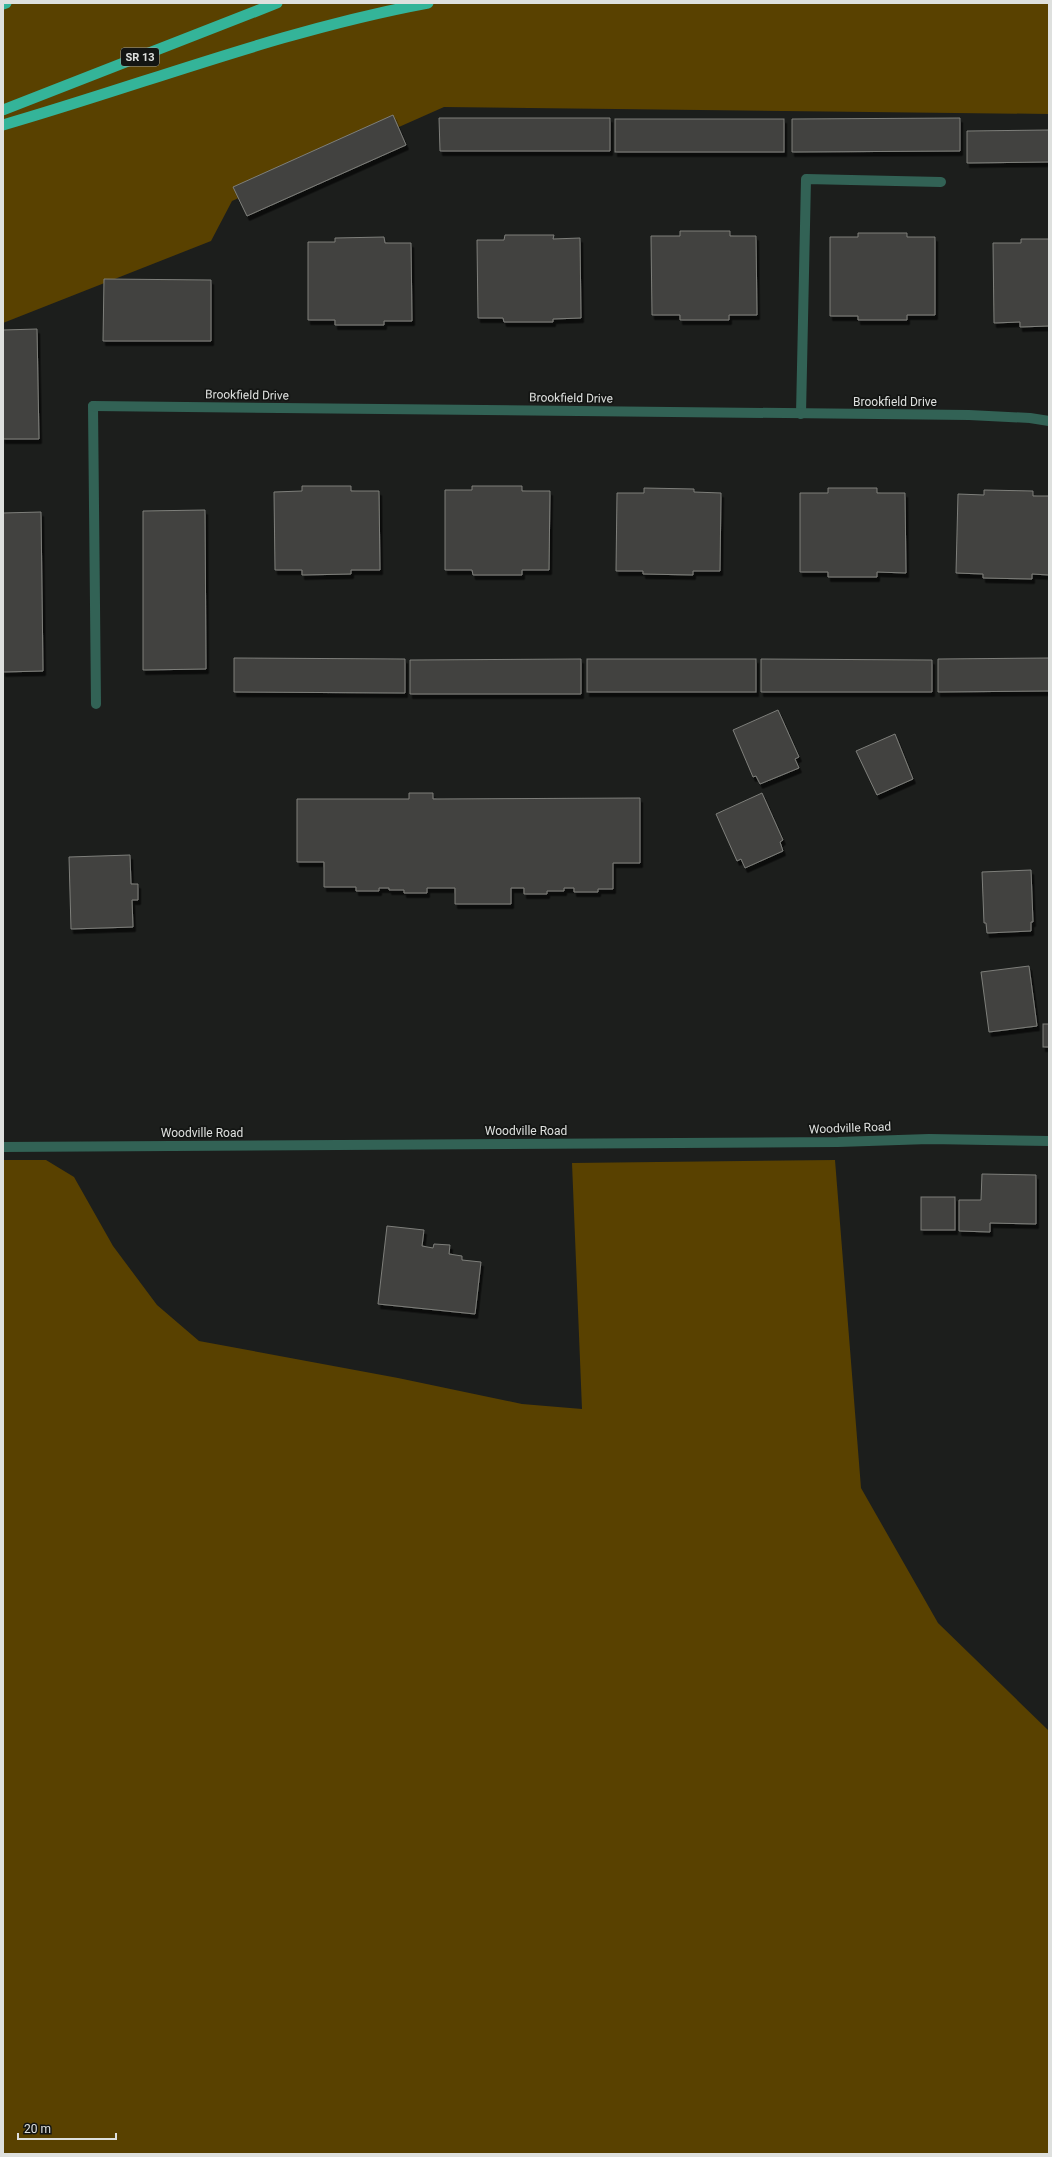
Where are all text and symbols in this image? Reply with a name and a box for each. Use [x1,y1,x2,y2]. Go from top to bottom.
road number: SR 13 [121,48,159,66]
street label: Brookfield Drive [205,387,289,403]
street label: Brookfield Drive [529,390,613,406]
street label: Brookfield Drive [853,395,937,409]
street label: Woodville Road [809,1120,891,1136]
street label: Woodville Road [485,1124,567,1138]
street label: Woodville Road [161,1126,243,1140]
scale bar [18,2115,116,2141]
text: 20 m [24,2122,51,2136]

